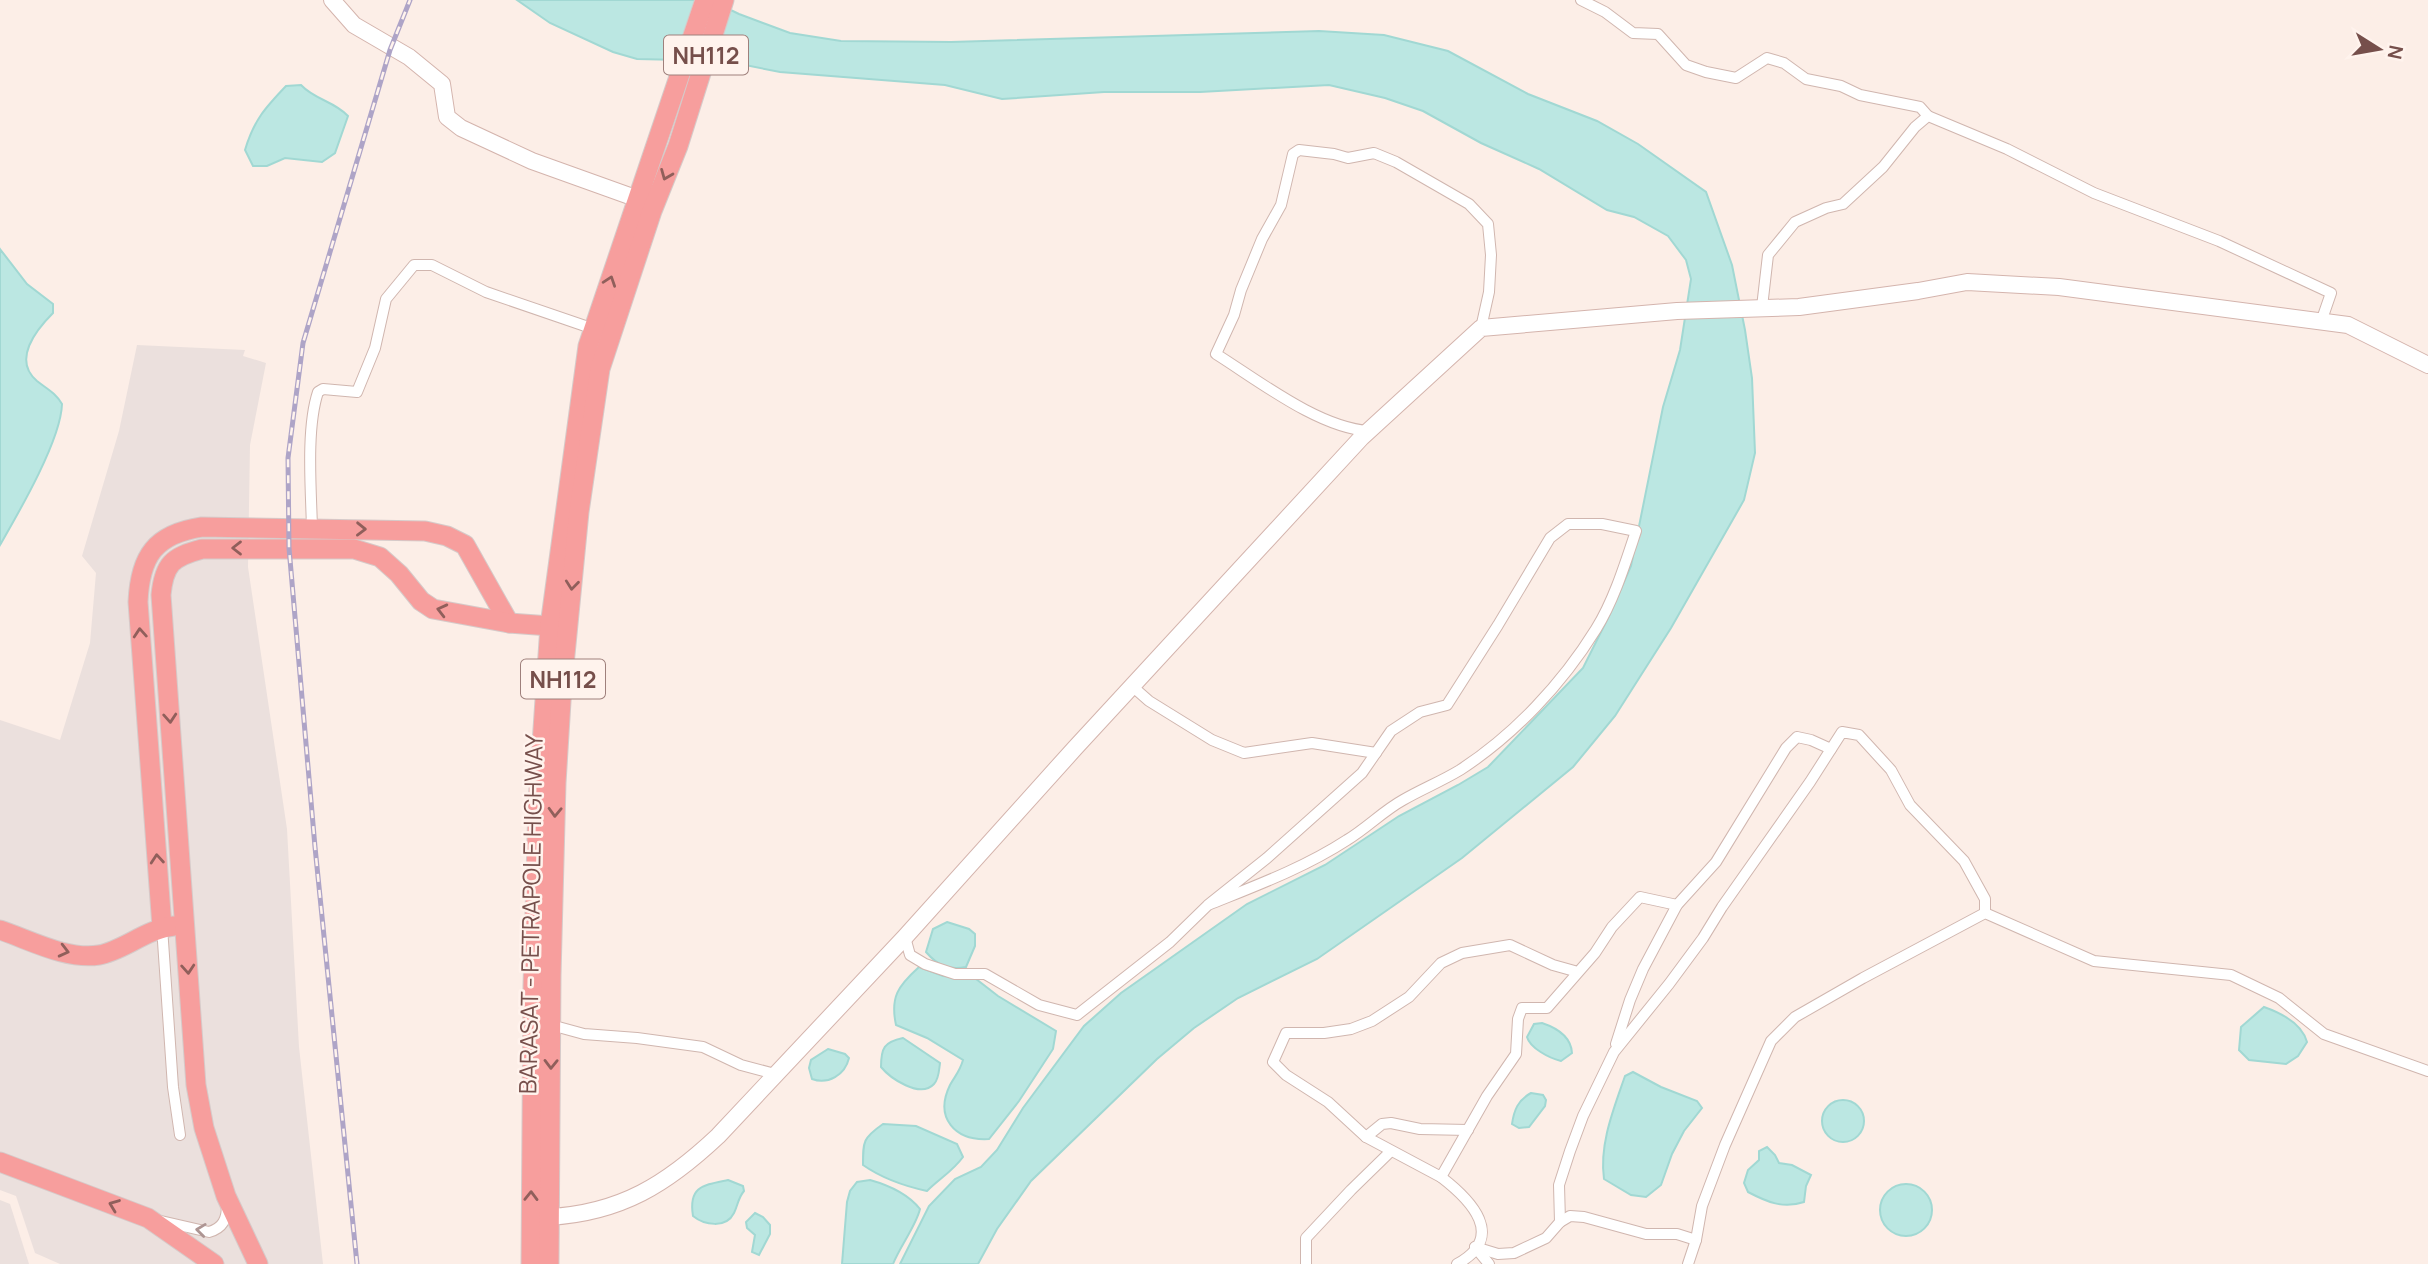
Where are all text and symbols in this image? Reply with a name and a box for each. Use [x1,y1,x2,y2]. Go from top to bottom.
north arrow [2344,14,2414,84]
road number: NH112 [664,36,748,74]
text: N [2382,43,2410,61]
one-way arrow [661,168,675,180]
one-way arrow [602,276,616,288]
one-way arrow [355,522,366,537]
one-way arrow [231,541,242,556]
one-way arrow [564,580,579,591]
one-way arrow [436,604,448,618]
one-way arrow [133,627,148,638]
road number: NH112 [521,660,605,698]
one-way arrow [162,713,177,724]
street label: BARASAT - PETRAPOLE HIGHWAY [510,733,550,1094]
one-way arrow [548,807,563,818]
one-way arrow [150,854,165,865]
one-way arrow [58,943,70,957]
one-way arrow [180,964,195,975]
one-way arrow [543,1059,558,1070]
one-way arrow [523,1190,539,1201]
one-way arrow [108,1200,120,1214]
one-way arrow [195,1222,206,1237]

